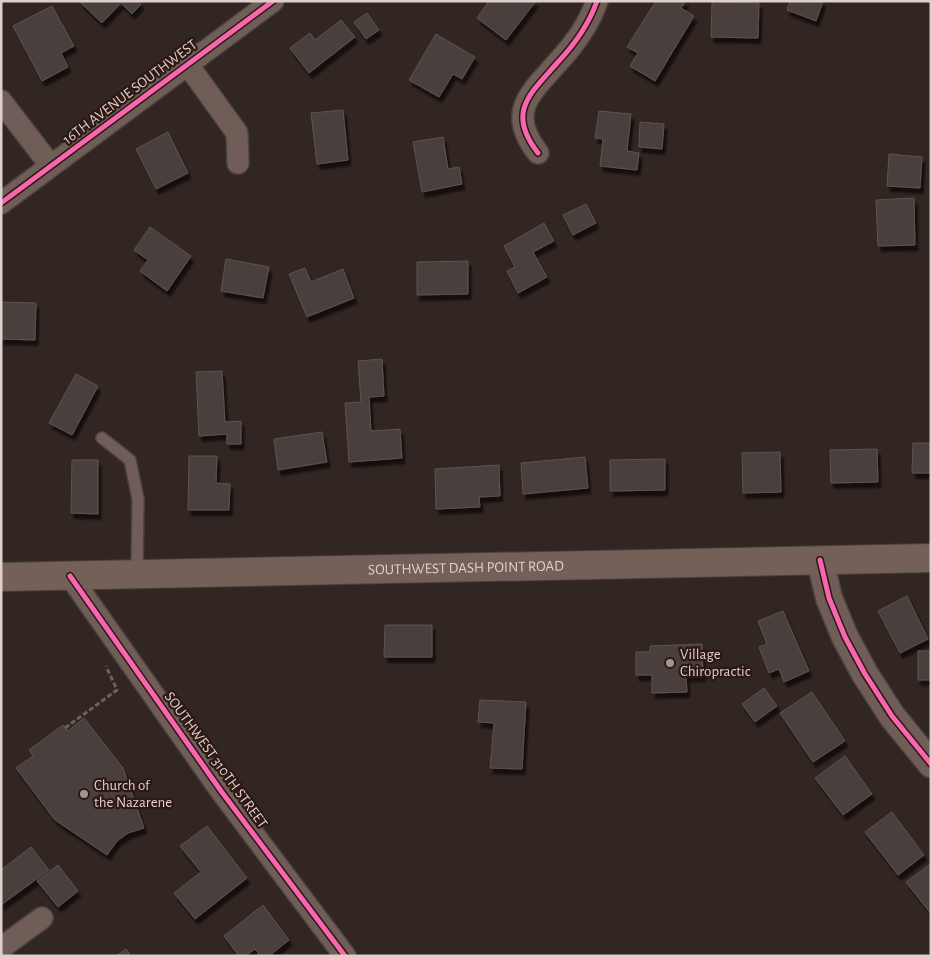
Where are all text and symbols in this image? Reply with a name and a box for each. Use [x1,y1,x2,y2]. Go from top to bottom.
street label: 16TH AVENUE SOUTHWEST [60,36,200,147]
street label: SOUTHWEST DASH POINT ROAD [368,558,564,577]
place label: Village Chiropractic [680,647,751,679]
marker: Village Chiropractic [664,657,676,669]
street label: SOUTHWEST 310TH STREET [162,689,271,831]
place label: Church of the Nazarene [94,778,172,810]
marker: Church of the Nazarene [78,788,90,800]

